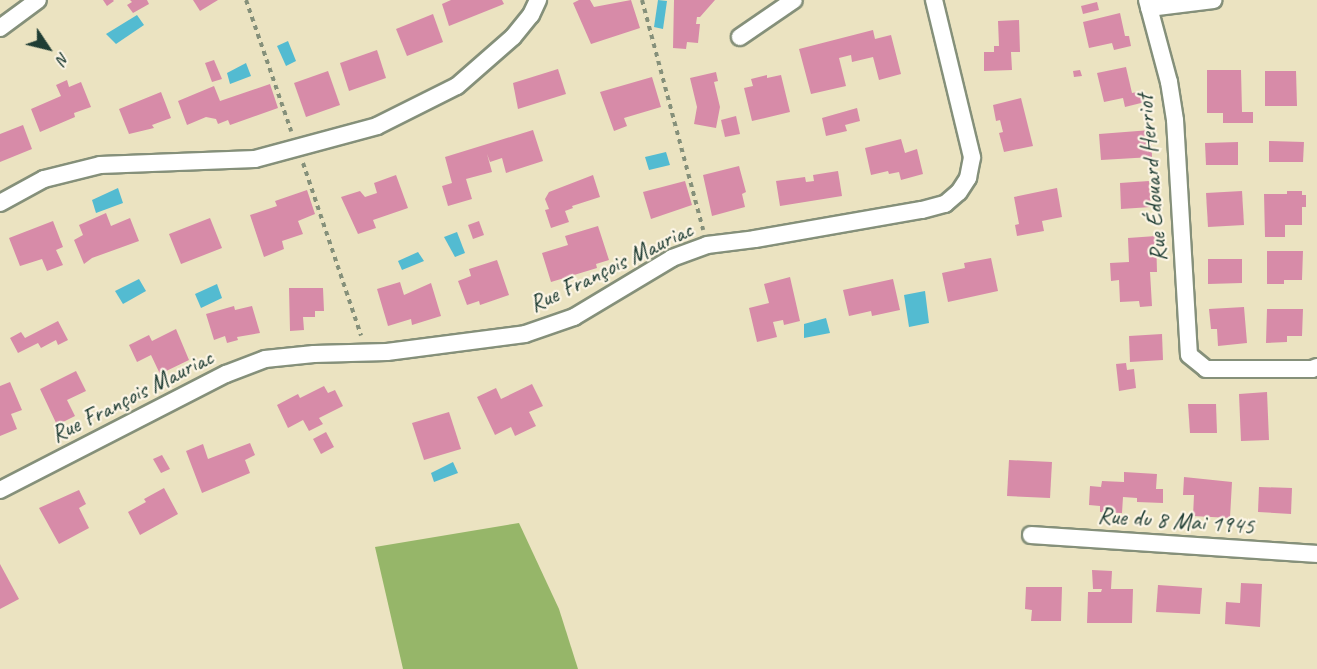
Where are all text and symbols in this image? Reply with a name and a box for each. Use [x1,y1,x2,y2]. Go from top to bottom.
north arrow [18,18,78,78]
text: N [52,49,74,68]
street label: Rue Édouard Herriot [1130,93,1174,263]
street label: Rue François Mauriac [524,215,698,319]
street label: Rue François Mauriac [46,342,218,450]
street label: Rue du 8 Mai 1945 [1097,501,1255,541]

